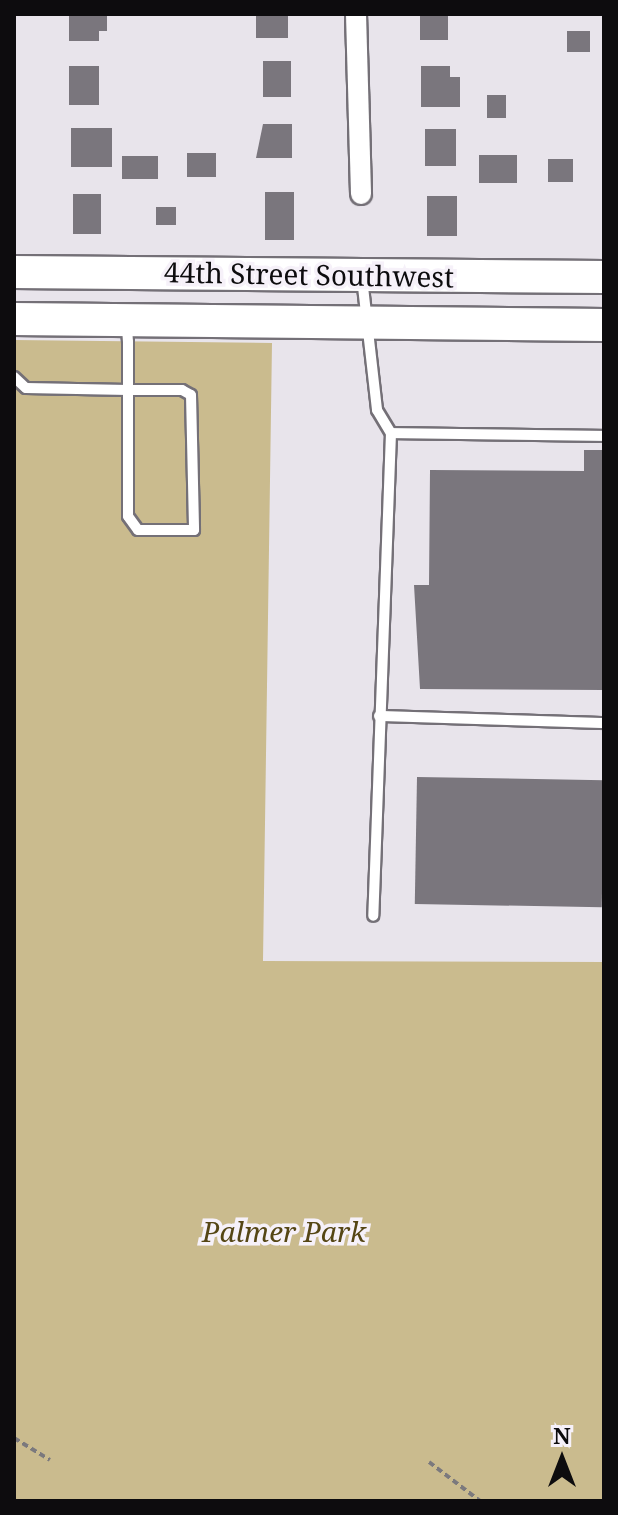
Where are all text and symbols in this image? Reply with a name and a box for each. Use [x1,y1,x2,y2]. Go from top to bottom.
street label: 44th Street Southwest [164,255,454,293]
park label: Palmer Park [202,1214,366,1248]
north arrow [522,1419,602,1499]
text: N [553,1420,571,1450]

